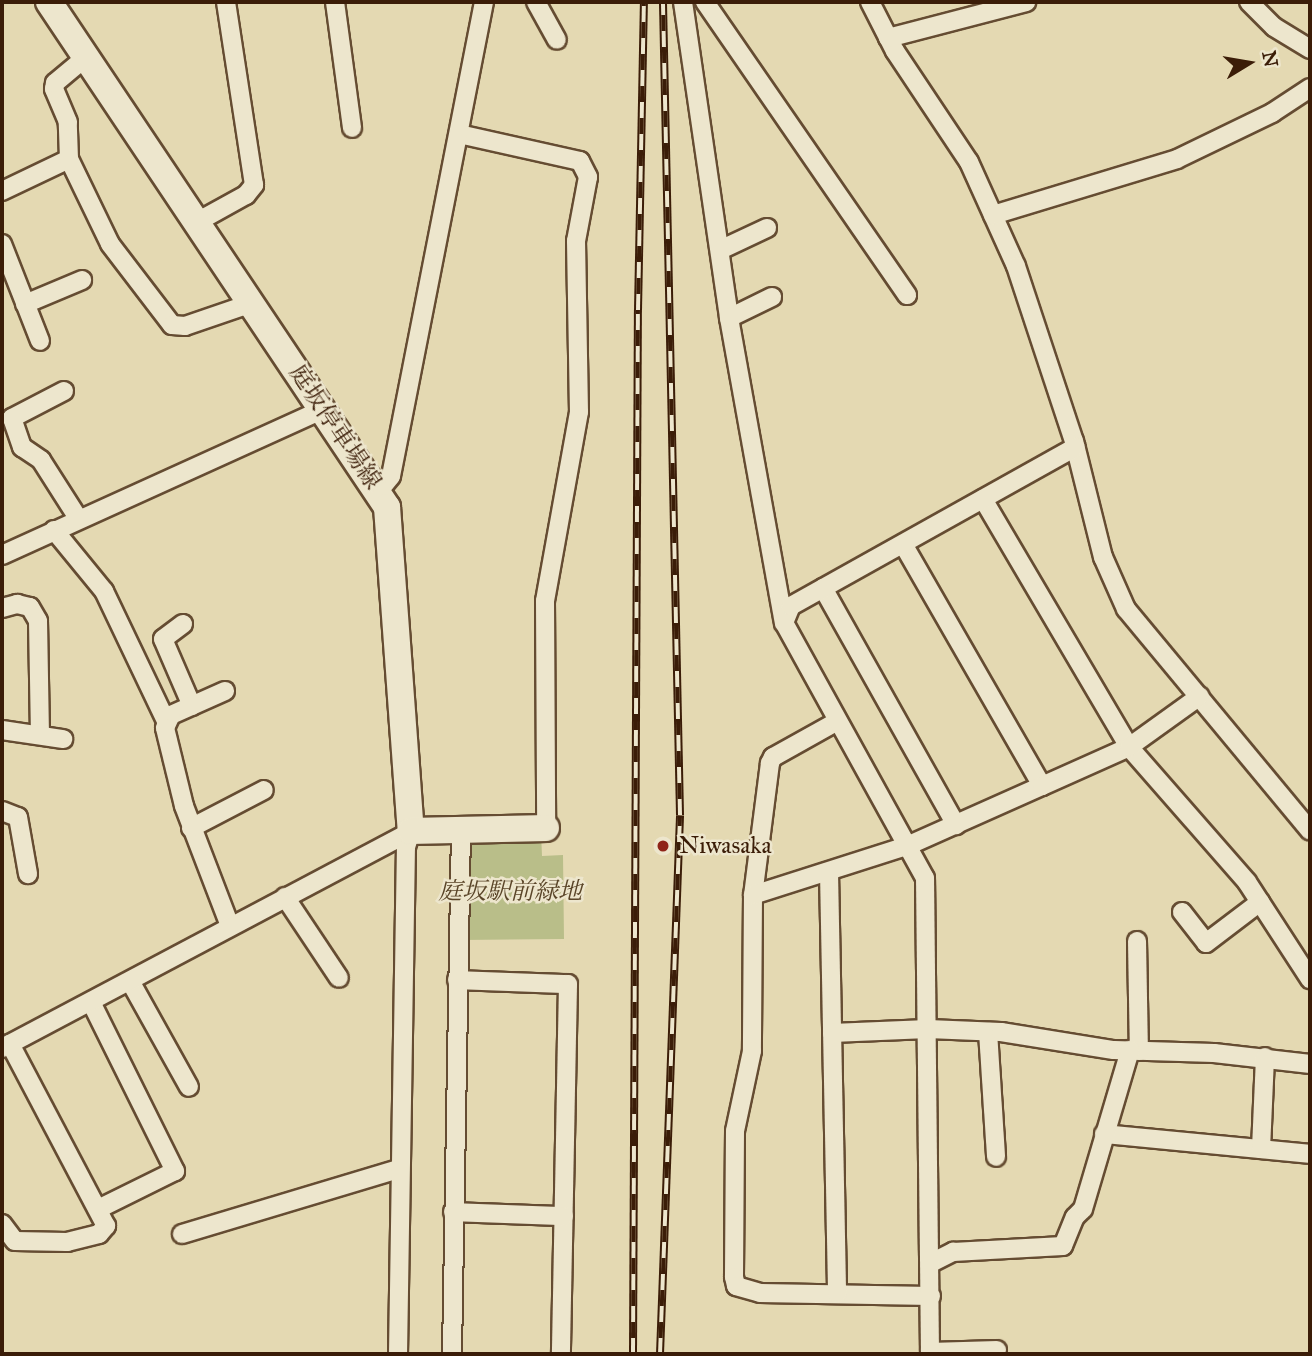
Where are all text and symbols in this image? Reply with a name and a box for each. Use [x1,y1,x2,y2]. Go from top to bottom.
north arrow [1214,28,1284,98]
text: N [1257,49,1283,69]
street label: 庭坂停車場線 [283,359,387,495]
place label: Niwasaka [679,832,772,860]
marker: Niwasaka [653,836,673,856]
park label: 庭坂駅前緑地 [438,878,582,906]

